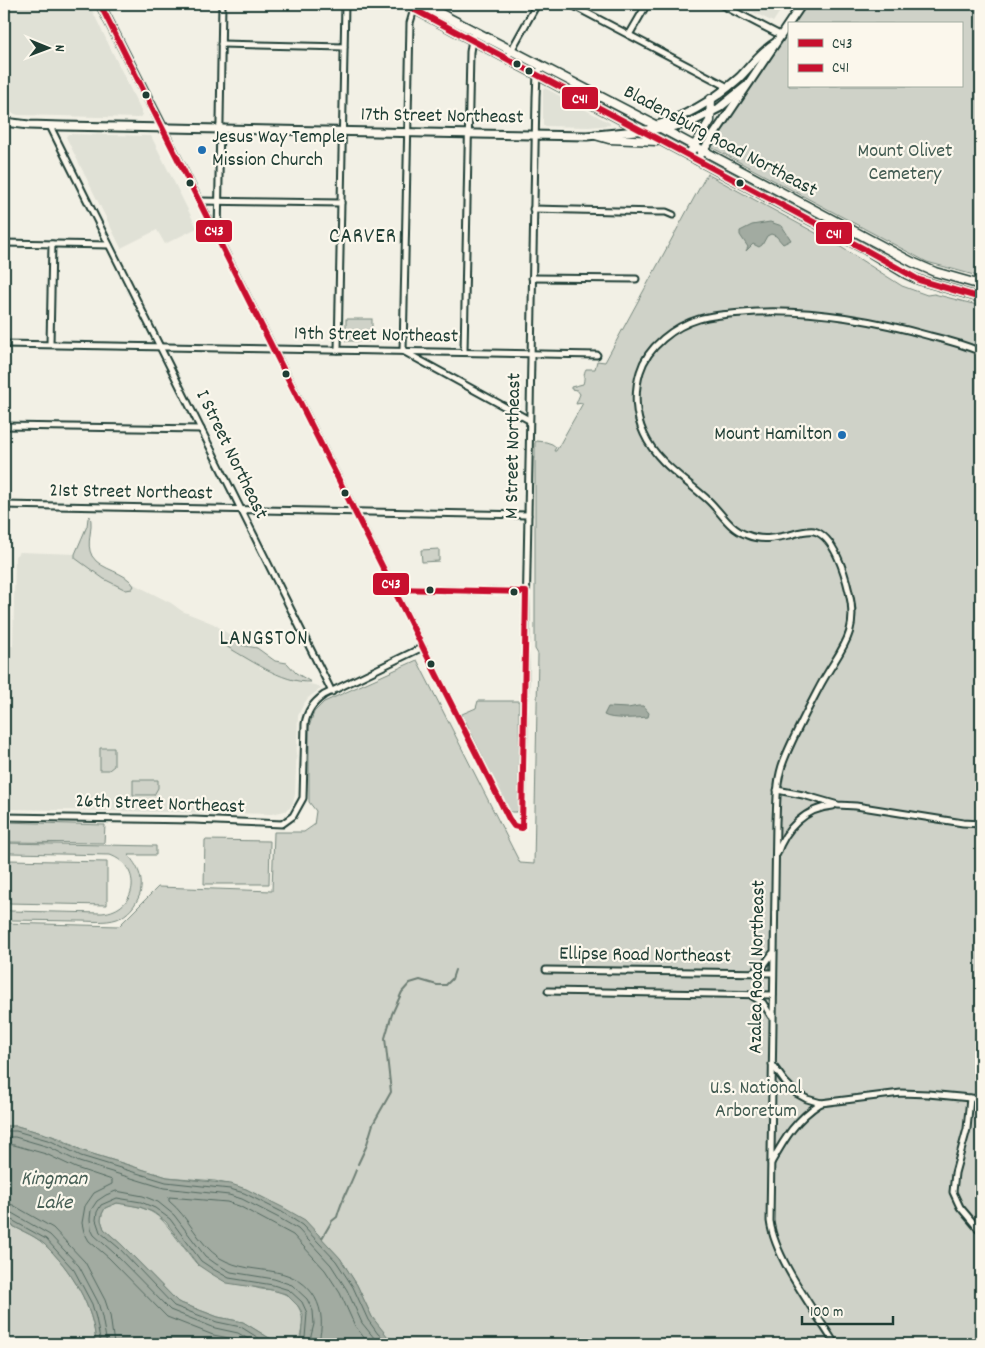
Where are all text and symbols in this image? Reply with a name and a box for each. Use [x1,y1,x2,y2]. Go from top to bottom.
north arrow [22,22,72,72]
legend [788,22,962,88]
text: C43 [832,34,852,56]
text: N [49,45,69,52]
text: C41 [832,58,849,80]
unlabelled marker [512,59,522,69]
unlabelled marker [524,66,534,76]
street label: Bladensburg Road Northeast [618,79,822,205]
line badge: C41 [561,86,599,110]
unlabelled marker [141,90,151,100]
text: C41 [572,90,588,110]
street label: 17th Street Northeast [360,102,524,132]
place label: Jesus Way Temple Mission Church [212,124,345,175]
park label: Mount Olivet Cemetery [858,138,952,189]
marker: Jesus Way Temple Mission Church [196,144,208,156]
unlabelled marker [185,178,195,188]
unlabelled marker [735,178,745,188]
line badge: C43 [195,219,233,243]
line badge: C41 [815,221,853,245]
text: C43 [205,222,223,242]
district label: CARVER [329,223,397,253]
text: C41 [826,225,842,245]
street label: 19th Street Northeast [293,321,459,351]
unlabelled marker [281,369,291,379]
street label: M Street Northeast [499,373,529,519]
street label: I Street Northeast [188,386,274,524]
place label: Mount Hamilton [714,421,832,449]
marker: Mount Hamilton [836,429,848,441]
street label: 21st Street Northeast [49,478,213,508]
unlabelled marker [340,488,350,498]
line badge: C43 [372,572,410,596]
text: C43 [382,575,400,595]
unlabelled marker [425,585,435,595]
unlabelled marker [509,587,519,597]
district label: LANGSTON [219,625,309,655]
unlabelled marker [426,659,436,669]
street label: 26th Street Northeast [75,788,245,822]
street label: Azalea Road Northeast [742,880,774,1054]
street label: Ellipse Road Northeast [559,941,731,971]
park label: U.S. National Arboretum [710,1075,802,1126]
water label: Kingman Lake [21,1165,89,1219]
scale bar [802,1293,894,1325]
text: 100 m [810,1302,843,1324]

